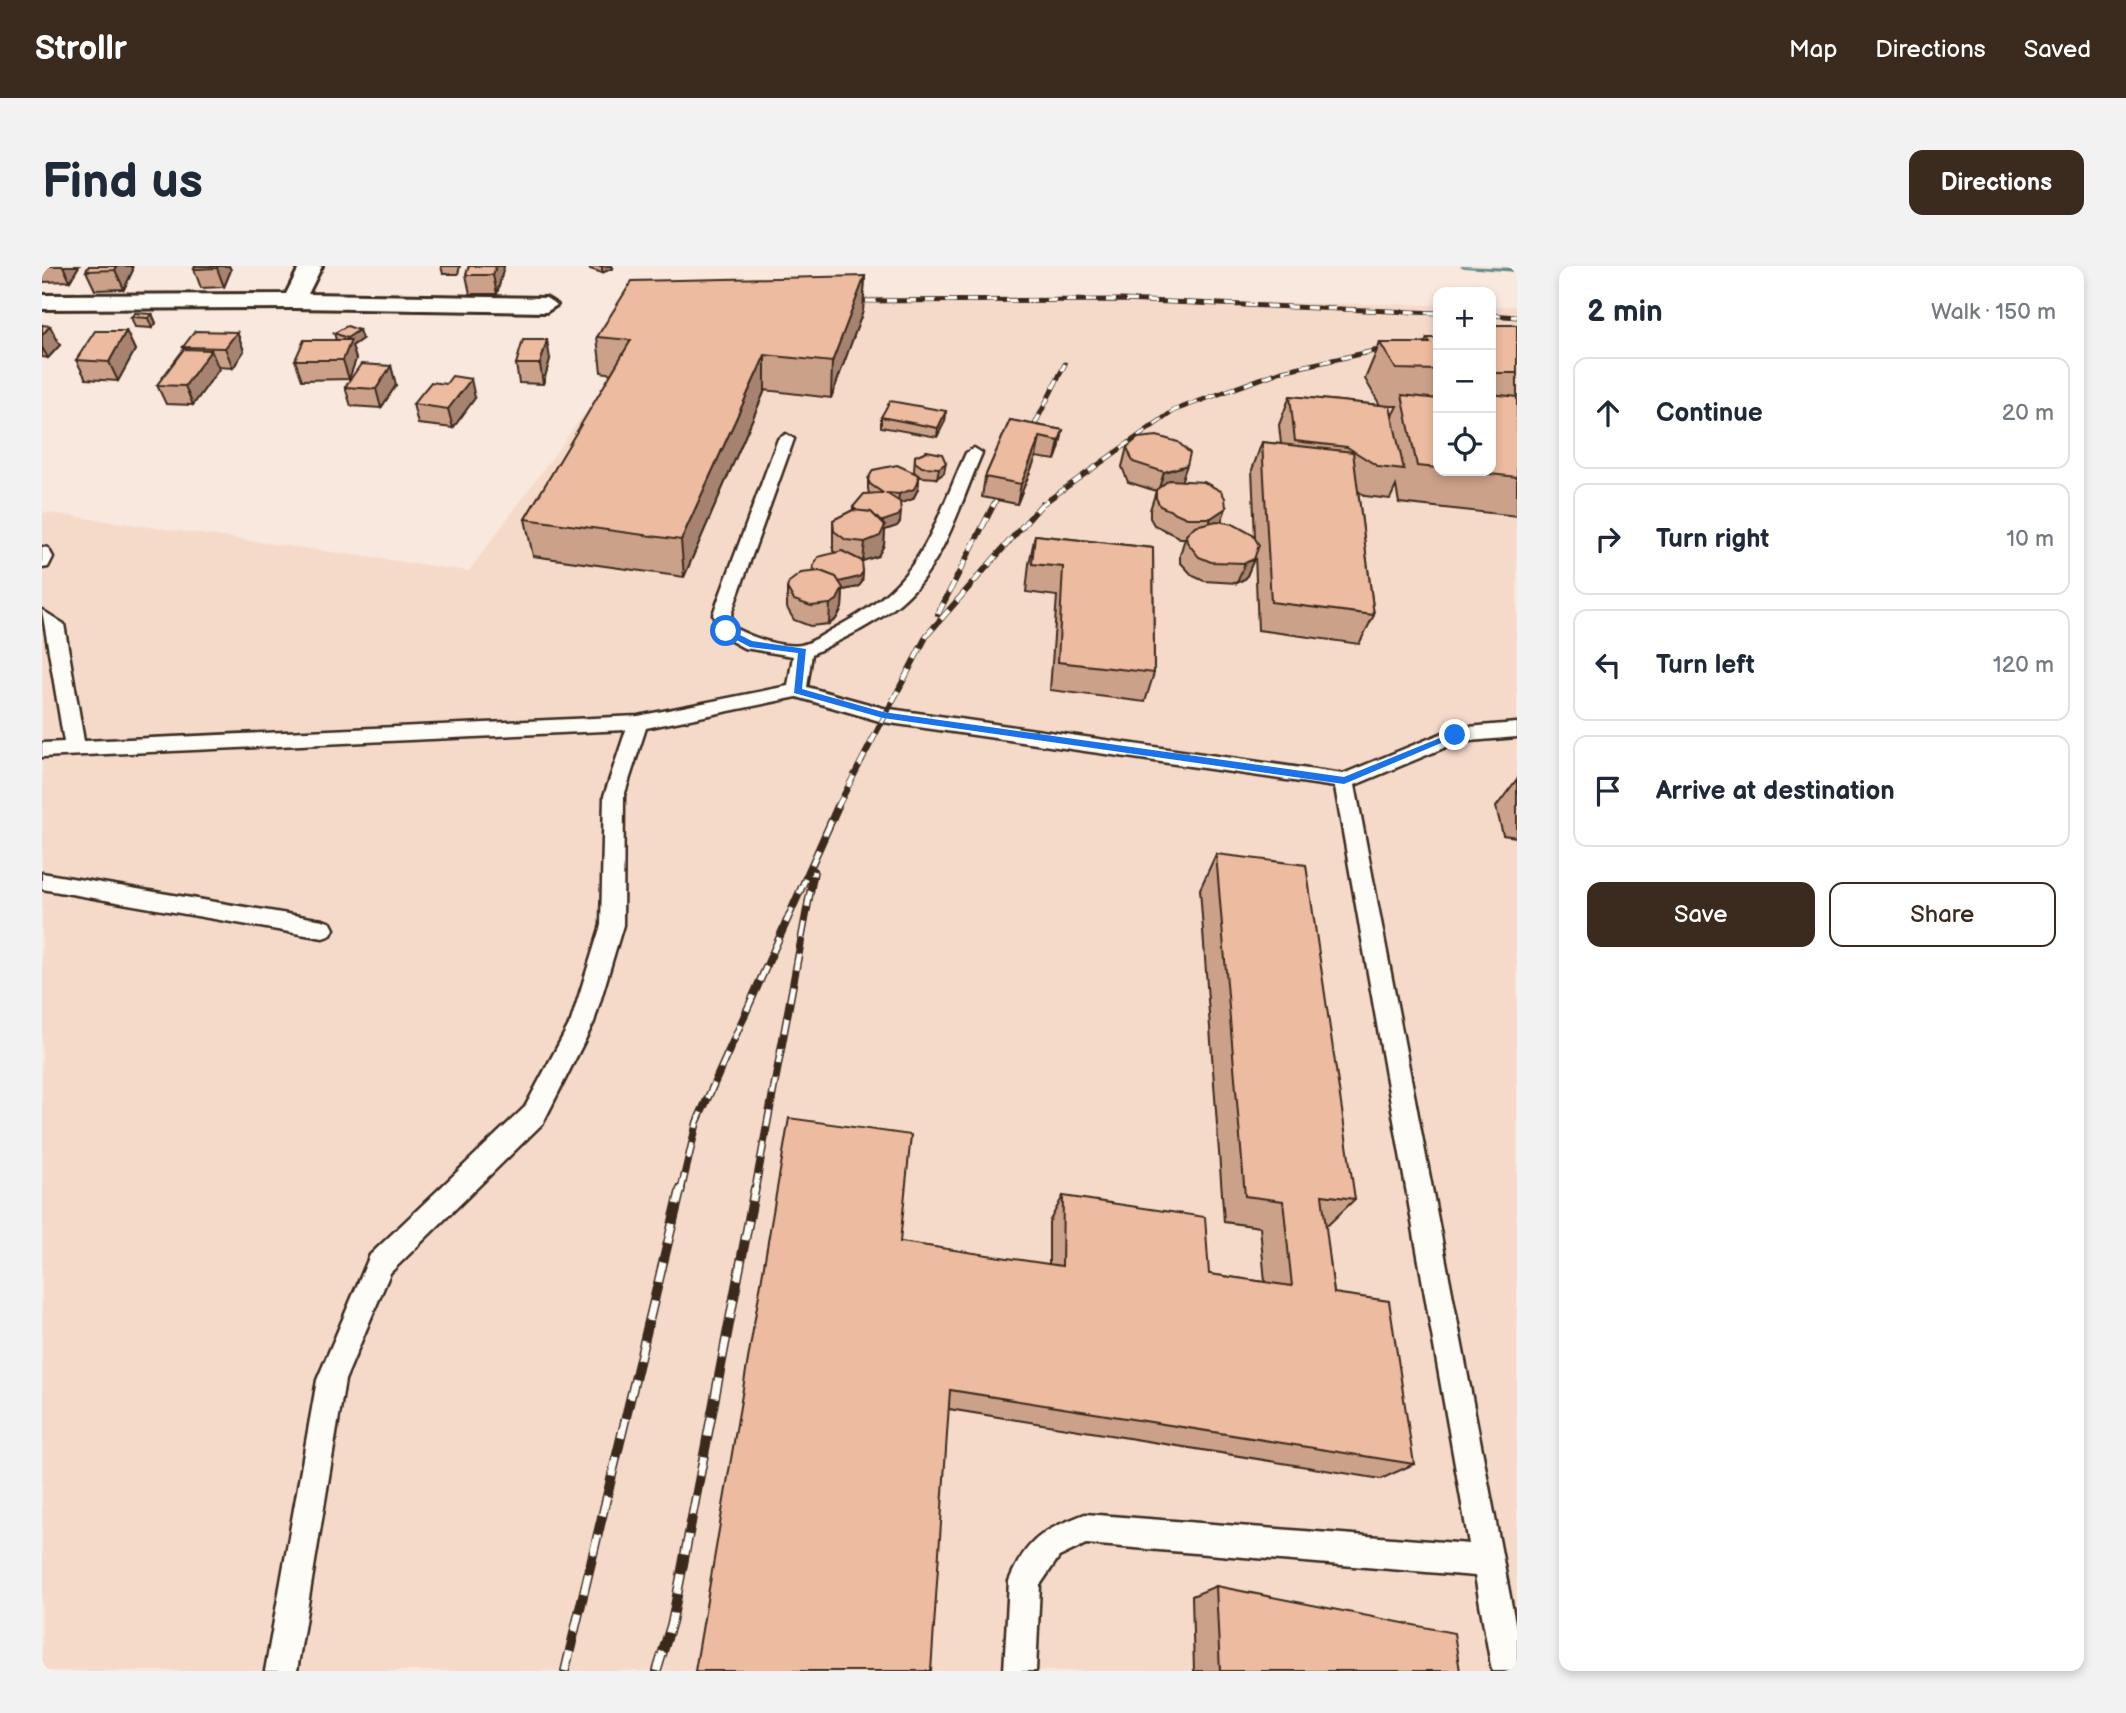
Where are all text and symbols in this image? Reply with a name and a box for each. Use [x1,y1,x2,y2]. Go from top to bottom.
text: Strollr [35,29,127,69]
text: Map [1789,35,1837,64]
text: Directions [1875,35,1986,64]
text: Saved [2024,35,2091,64]
button: Directions [1909,150,2084,215]
text: Find us [42,153,203,212]
map controls [1433,287,1496,476]
button: + [1433,287,1496,350]
text: 2 min [1587,294,1663,330]
text: Walk · 150 m [1931,298,2056,326]
button: − [1433,350,1496,413]
icon: ahead [1589,394,1627,432]
text: Continue [1656,398,1763,429]
text: 20 m [2002,399,2054,427]
button: locate [1433,413,1496,476]
icon: right [1589,520,1627,558]
text: Turn right [1656,524,1769,555]
text: 10 m [2006,525,2054,553]
route start [710,615,741,646]
icon: left [1589,646,1627,684]
text: Turn left [1656,650,1755,681]
text: 120 m [1993,651,2054,679]
route end [1439,719,1470,750]
icon: arrive [1589,772,1627,810]
text: Arrive at destination [1656,776,1895,807]
button: Save [1587,882,1815,947]
button: Share [1829,882,2056,947]

